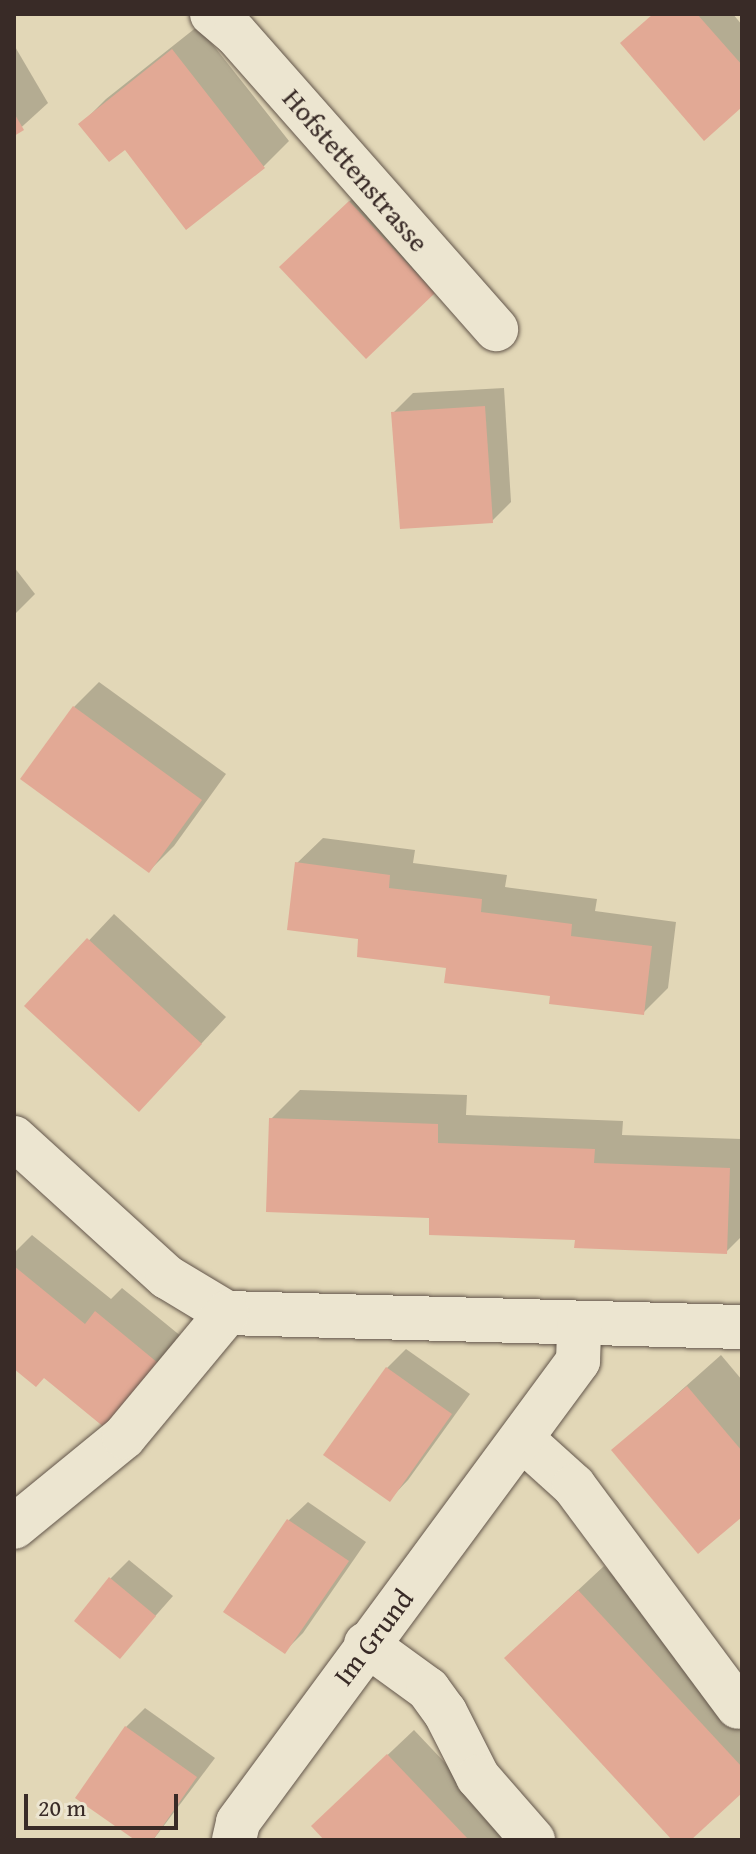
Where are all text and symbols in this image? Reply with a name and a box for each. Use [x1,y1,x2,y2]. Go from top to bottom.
street label: Hofstettenstrasse [276,81,436,259]
street label: Im Grund [326,1582,420,1692]
scale bar [28,1778,182,1828]
text: 20 m [38,1790,86,1825]

